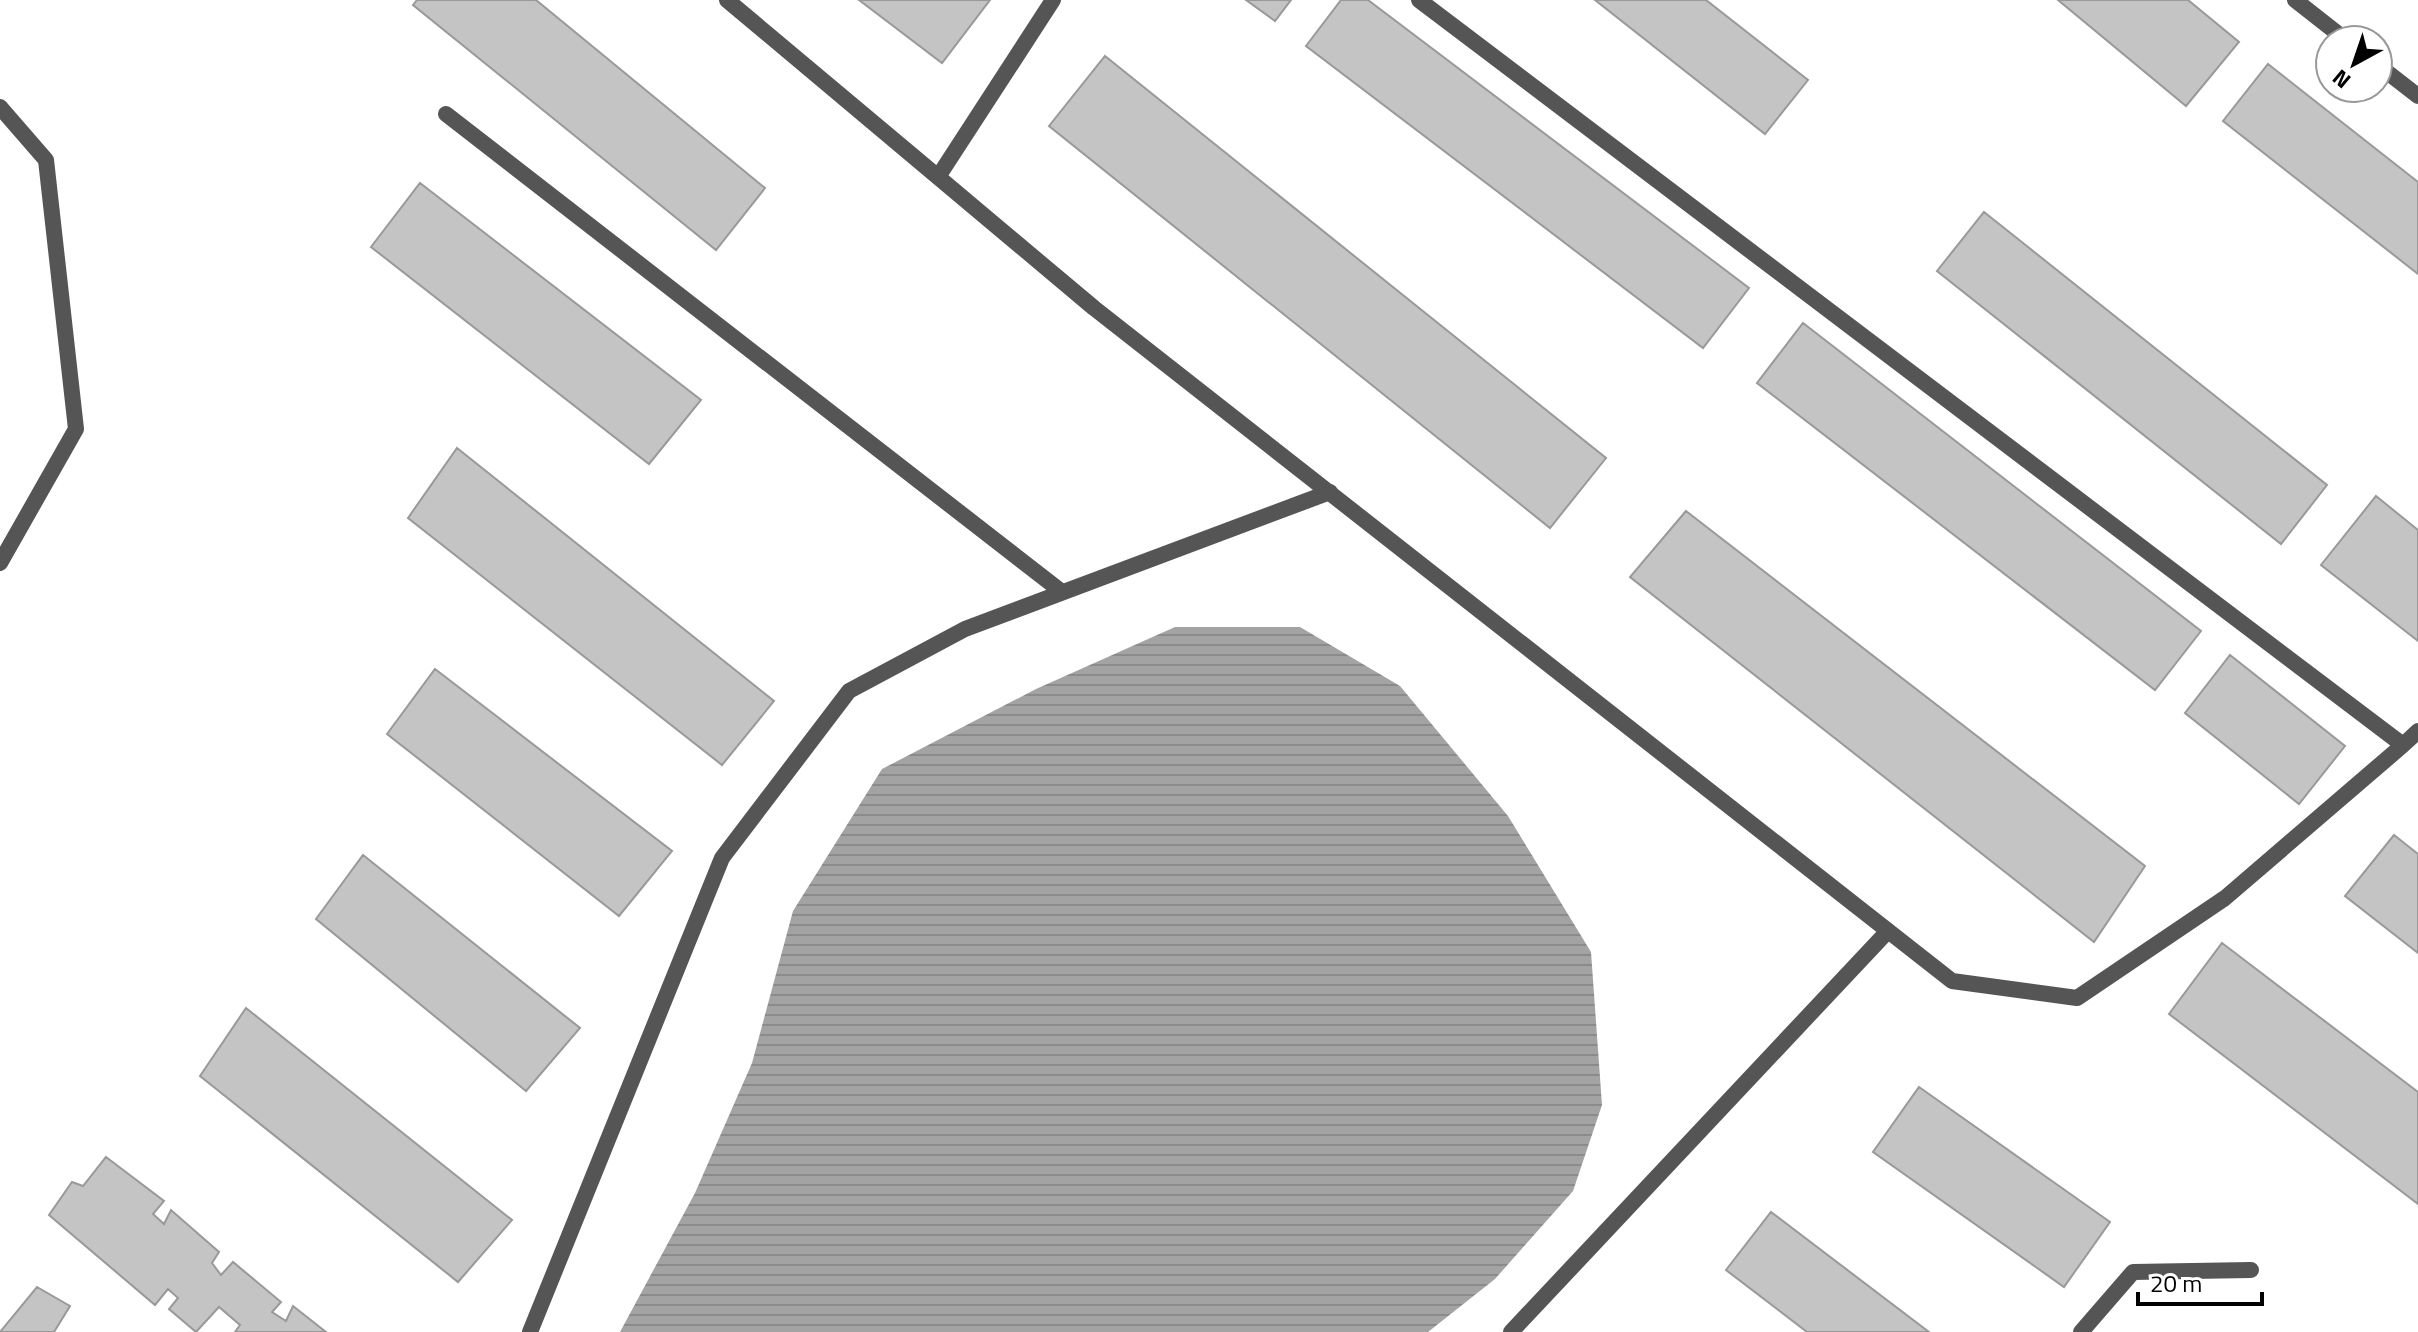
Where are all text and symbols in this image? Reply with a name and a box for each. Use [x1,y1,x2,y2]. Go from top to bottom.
north arrow [2314,24,2394,104]
text: N [2324,61,2358,97]
scale bar [2138,1256,2262,1306]
text: 20 m [2150,1265,2202,1301]

